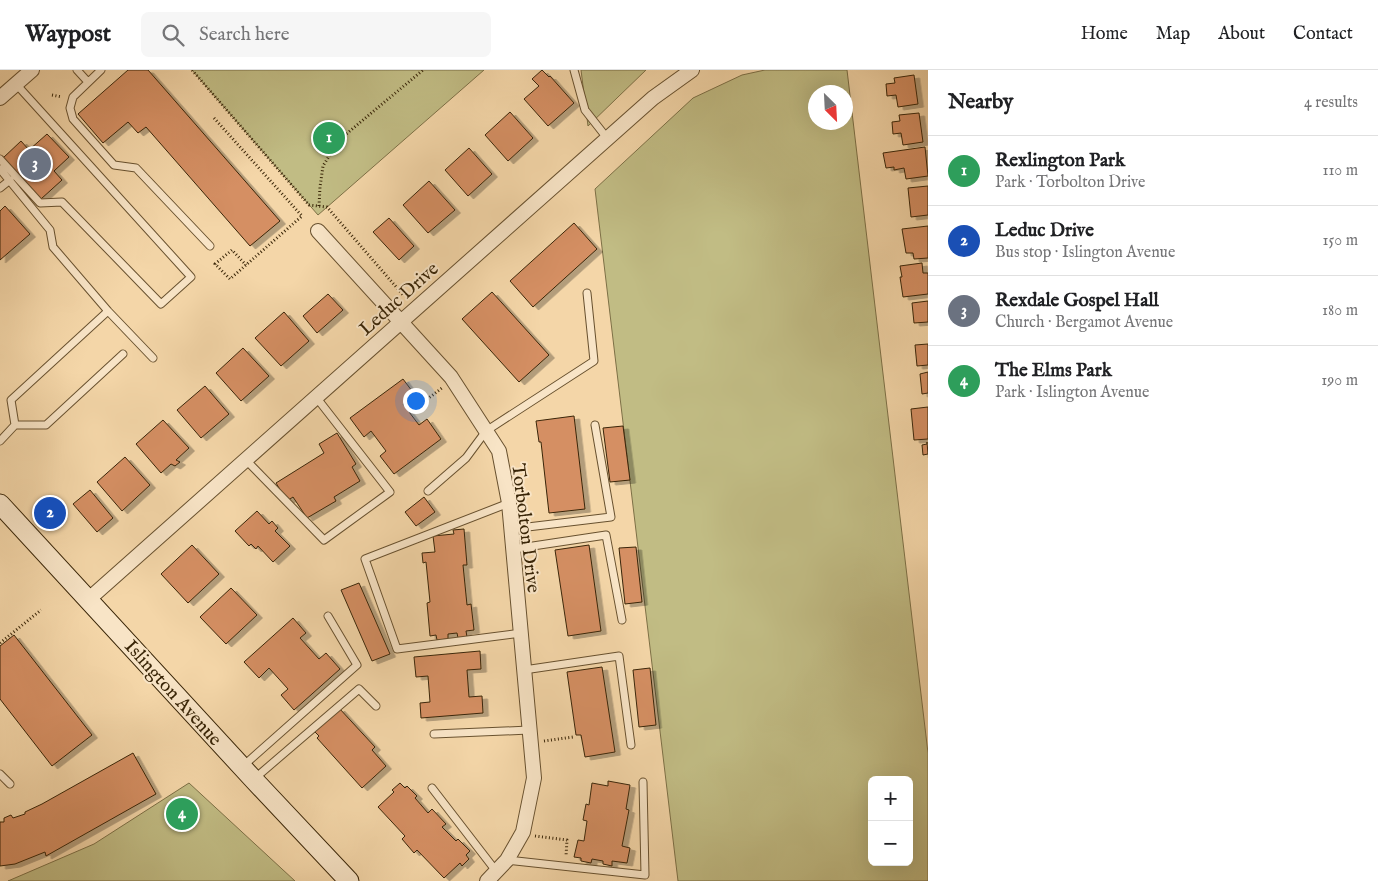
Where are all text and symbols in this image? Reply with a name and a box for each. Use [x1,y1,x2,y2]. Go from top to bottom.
search box [141,12,491,57]
text: Waypost [25,19,111,50]
icon: search [159,21,187,49]
text: Search here [199,23,290,47]
text: Home [1081,23,1128,46]
text: Map [1156,23,1190,46]
text: About [1218,23,1265,46]
text: Contact [1293,23,1353,46]
north arrow [808,85,853,130]
text: Nearby [948,89,1013,116]
text: 4 results [1304,93,1358,113]
pin: 1 [313,119,345,157]
pin: 3 [19,145,51,183]
text: Rexlington Park [995,149,1125,173]
text: 1 [961,161,967,181]
text: 110 m [1322,161,1358,181]
text: Park · Torbolton Drive [995,173,1145,193]
text: Leduc Drive [995,219,1094,243]
text: 2 [960,231,968,251]
text: 150 m [1323,231,1358,251]
text: Bus stop · Islington Avenue [995,243,1175,263]
street label: Leduc Drive [355,257,444,342]
text: Rexdale Gospel Hall [995,289,1159,313]
text: 3 [961,301,967,321]
text: 180 m [1322,301,1358,321]
text: Church · Bergamot Avenue [995,313,1173,333]
text: The Elms Park [995,359,1112,383]
text: 4 [960,371,968,391]
text: 190 m [1321,371,1358,391]
text: Park · Islington Avenue [995,383,1149,403]
your location [403,388,429,414]
street label: Torbolton Drive [505,462,545,594]
pin: 2 [34,494,66,532]
street label: Islington Avenue [119,635,227,752]
map controls [868,776,913,866]
button: + [868,776,913,821]
pin: 4 [166,795,198,833]
button: − [868,821,913,866]

